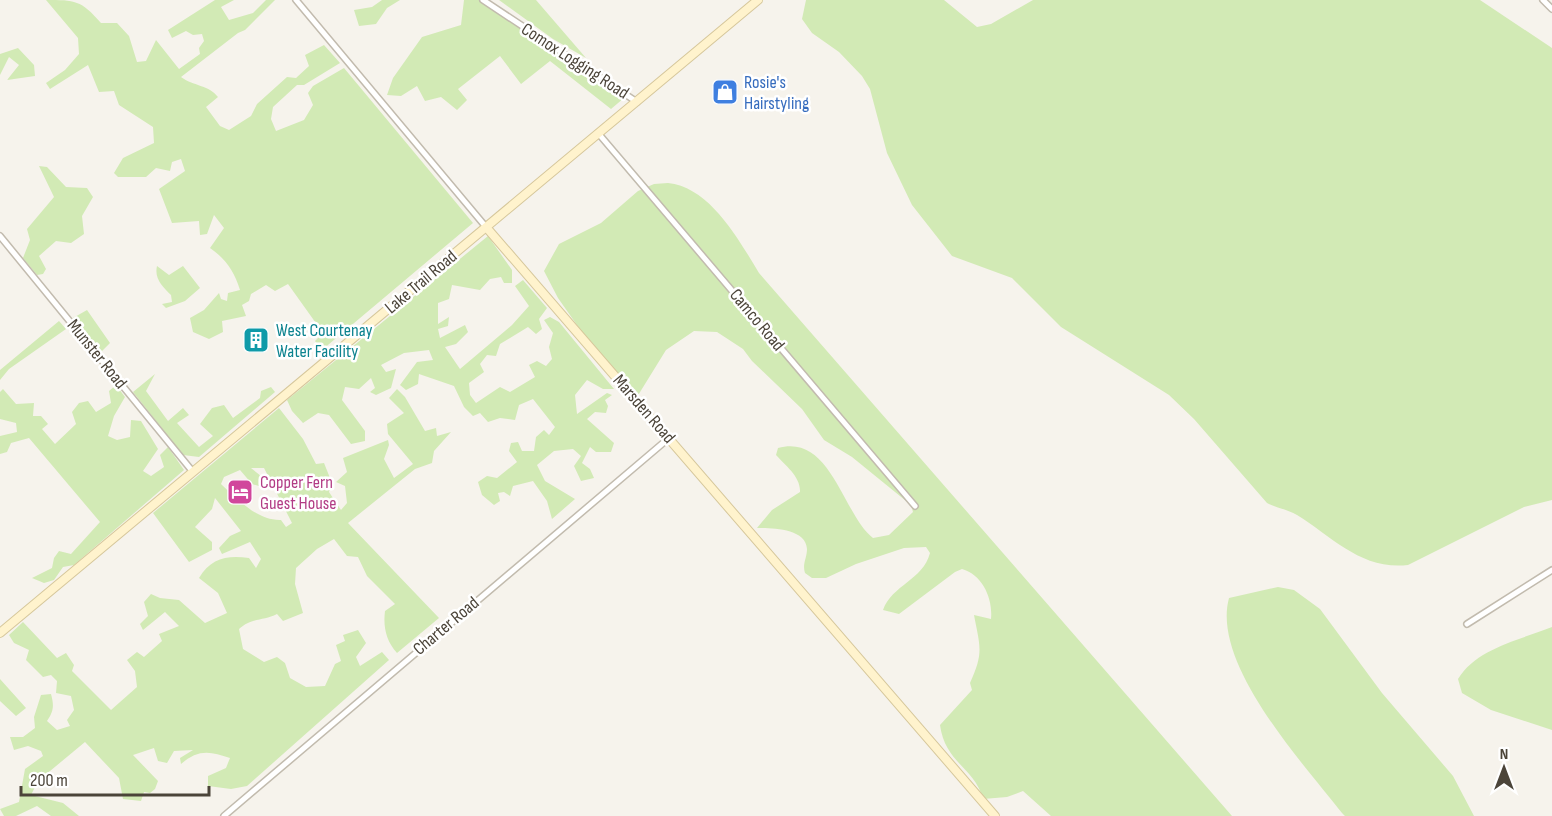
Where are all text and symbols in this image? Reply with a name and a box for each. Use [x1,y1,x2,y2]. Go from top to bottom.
street label: Comox Logging Road [517,18,633,104]
place label: Rosie's Hairstyling [744,72,809,114]
shop icon: Rosie's Hairstyling [710,77,740,107]
street label: Lake Trail Road [381,246,461,318]
street label: Camco Road [725,285,789,355]
street label: Munster Road [63,315,131,393]
place label: West Courtenay Water Facility [276,320,372,362]
building icon: West Courtenay Water Facility [241,325,271,355]
street label: Marsden Road [608,370,680,448]
place label: Copper Fern Guest House [260,472,336,514]
hotel icon: Copper Fern Guest House [225,477,255,507]
street label: Charter Road [409,592,483,660]
north arrow [1474,738,1534,798]
text: N [1500,745,1508,764]
scale bar [21,759,208,797]
text: 200 m [30,770,68,791]

